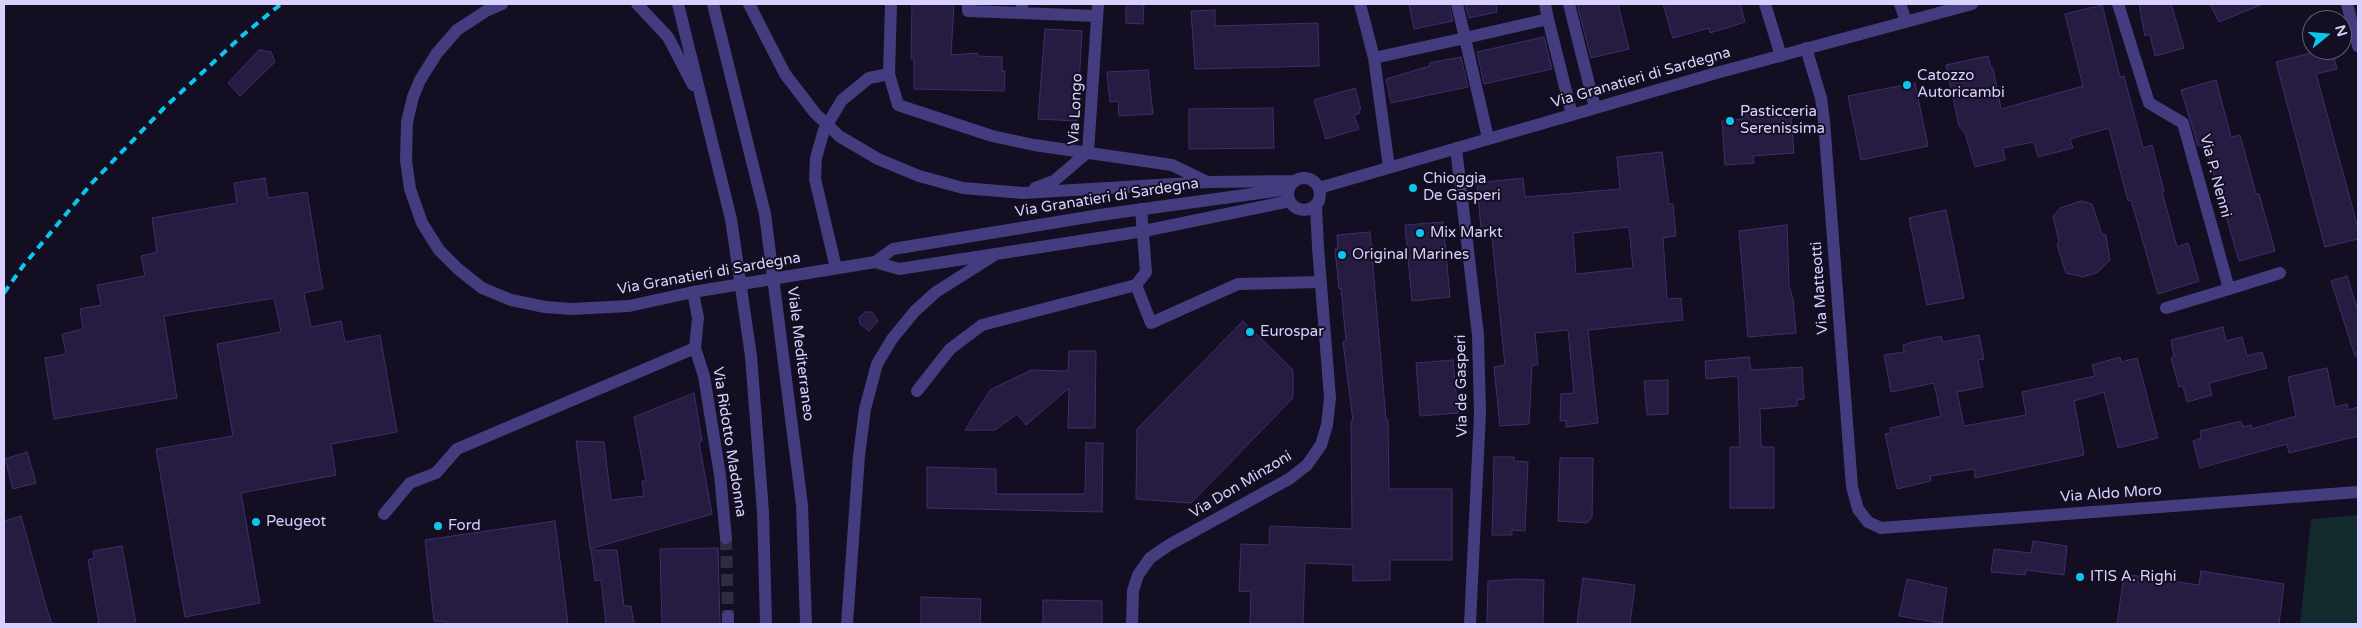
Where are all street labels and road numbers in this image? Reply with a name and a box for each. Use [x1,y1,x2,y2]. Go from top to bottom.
street label: Via Granatieri di Sardegna [1549,44,1733,112]
street label: Via Longo [1065,73,1087,145]
street label: Via P. Nenni [2195,132,2235,220]
street label: Via Granatieri di Sardegna [1014,175,1200,221]
street label: Via Matteotti [1808,241,1832,335]
street label: Via Granatieri di Sardegna [616,249,802,299]
street label: Viale Mediterraneo [783,286,817,422]
street label: Via de Gasperi [1452,335,1472,437]
street label: Via Ridotto Madonna [708,366,750,518]
street label: Via Don Minzoni [1187,447,1295,523]
street label: Via Aldo Moro [2060,481,2162,507]

